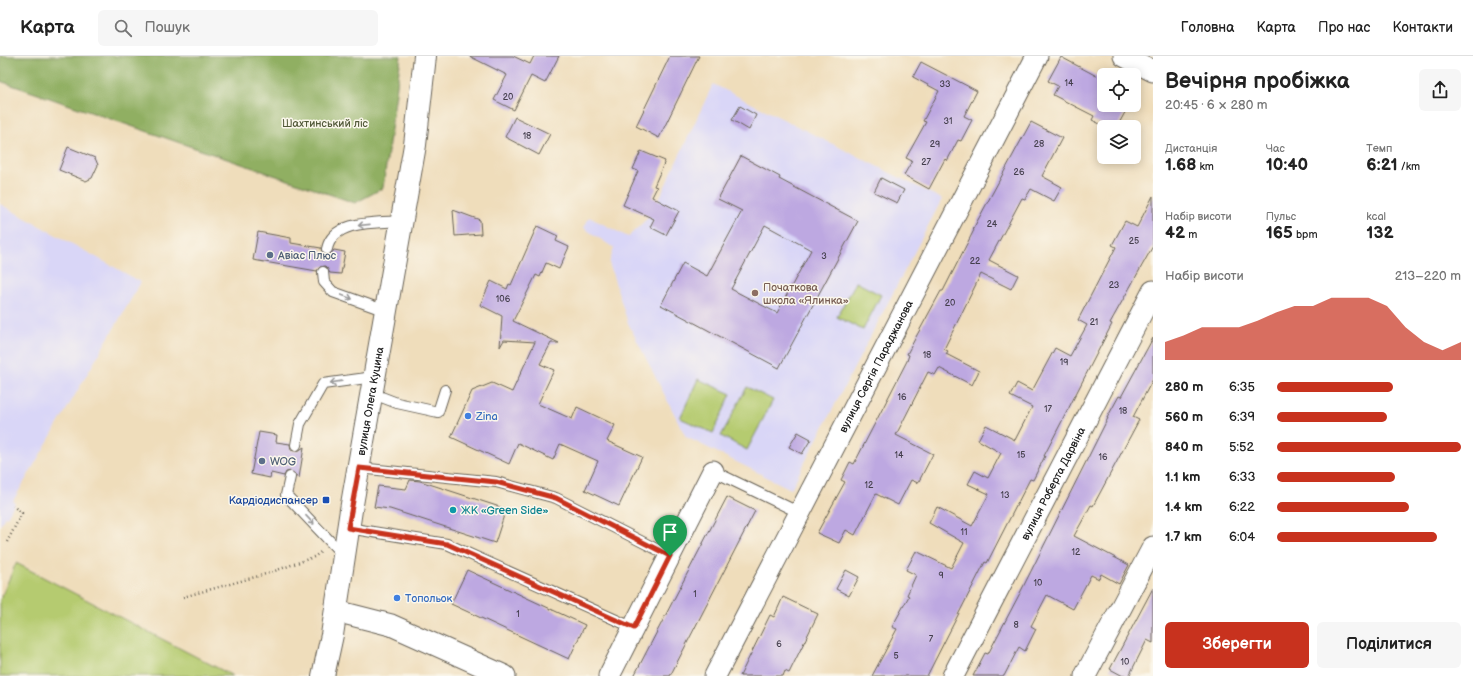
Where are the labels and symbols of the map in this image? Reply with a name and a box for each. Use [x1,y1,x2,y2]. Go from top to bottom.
house number: 14 [1065,78,1074,89]
house number: 33 [939,79,951,90]
house number: 20 [503,92,513,103]
house number: 31 [943,116,953,127]
park label: Шахтинський ліс [282,117,369,130]
house number: 18 [523,131,531,142]
house number: 29 [930,139,940,150]
house number: 28 [1034,139,1044,150]
house number: 27 [921,157,931,168]
house number: 26 [1014,167,1025,178]
house number: 24 [987,219,998,230]
one-way arrow [358,221,371,229]
house number: 25 [1129,236,1139,247]
place label: Авіас Плюс [277,249,337,262]
marker: Авіас Плюс [265,250,275,260]
house number: 3 [821,251,827,262]
house number: 22 [970,256,981,267]
house number: 23 [1109,280,1120,291]
place label: Початкова школа «Ялинка» [763,281,849,307]
marker: Початкова школа «Ялинка» [750,288,760,298]
one-way arrow [340,294,353,301]
house number: 106 [496,294,511,305]
street label: вулиця Сергія Параджанова [837,298,916,435]
house number: 20 [945,298,955,309]
house number: 21 [1090,317,1098,328]
street label: вулиця Олега Куцина [355,345,387,457]
house number: 18 [923,350,931,361]
house number: 19 [1060,357,1068,368]
one-way arrow [330,379,343,386]
house number: 16 [898,392,907,403]
house number: 17 [1044,404,1053,415]
house number: 18 [1119,406,1127,417]
place label: Zina [475,410,498,423]
marker: Zina [463,411,473,421]
street label: вулиця Роберта Дарвіна [1019,424,1088,542]
house number: 14 [895,450,904,461]
house number: 15 [1017,450,1025,461]
house number: 16 [1099,452,1108,463]
place label: WOG [270,455,296,468]
marker: WOG [257,456,267,466]
house number: 12 [865,480,874,491]
house number: 13 [1000,490,1010,501]
place label: Кардіодиспансер [229,494,319,507]
marker: Кардіодиспансер [321,495,331,505]
place label: ЖК «Green Side» [461,504,549,517]
marker: ЖК «Green Side» [448,505,458,515]
one-way arrow [305,515,315,525]
pin [653,515,687,556]
house number: 11 [961,527,967,538]
house number: 12 [1072,547,1081,558]
house number: 9 [938,570,944,581]
house number: 10 [1034,578,1042,589]
house number: 1 [693,589,697,600]
place label: Топольок [405,592,453,605]
marker: Топольок [392,593,402,603]
house number: 1 [516,609,520,620]
house number: 8 [1013,620,1019,631]
house number: 7 [929,634,934,645]
house number: 6 [776,639,782,650]
house number: 5 [893,651,899,662]
house number: 10 [1121,657,1129,668]

